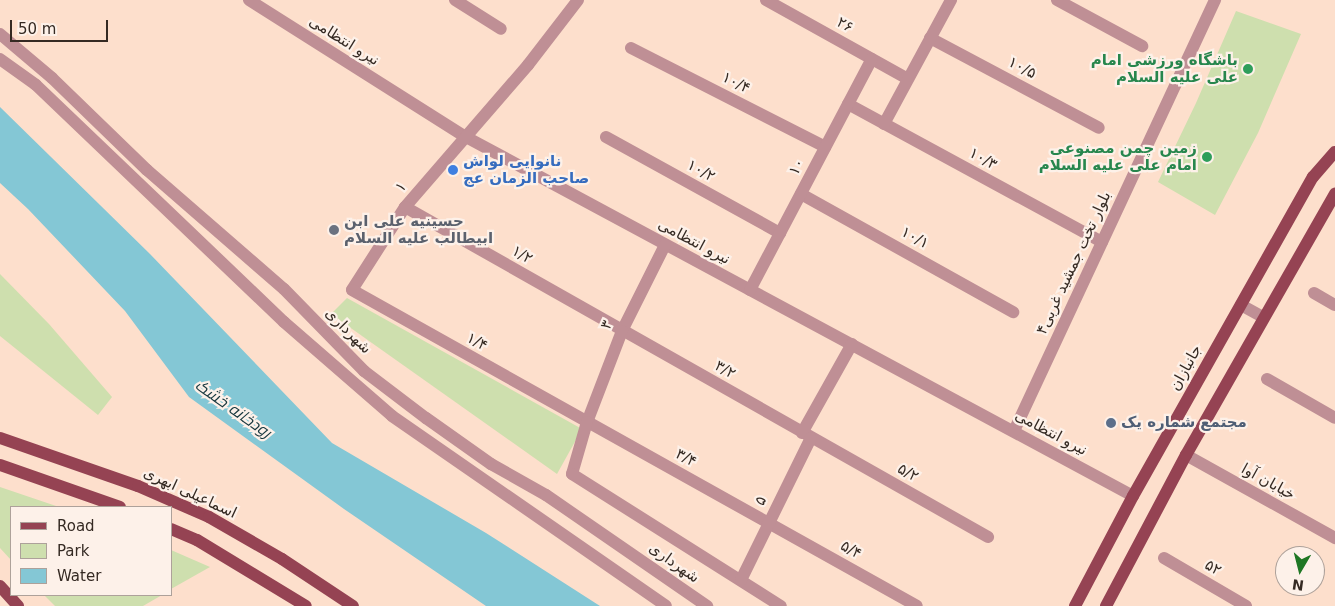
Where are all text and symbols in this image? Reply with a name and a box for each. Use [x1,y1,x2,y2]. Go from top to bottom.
scale bar [12,10,110,42]
street label: نیرو انتظامی [306,12,382,70]
street label: ۲۶ [834,13,856,37]
text: 50 m [18,20,56,38]
place label: باشگاه ورزشی امام علی علیه السلام [1091,51,1238,86]
street label: ۱۰/۵ [1005,53,1039,83]
marker: باشگاه ورزشی امام علی علیه السلام [1242,63,1254,75]
street label: ۱۰/۴ [719,68,753,98]
place label: زمین چمن مصنوعی امام علی علیه السلام [1039,139,1197,174]
street label: ۱۰/۳ [966,144,1000,174]
marker: زمین چمن مصنوعی امام علی علیه السلام [1201,151,1213,163]
place label: نانوایی لواش صاحب الزمان عج [463,152,589,187]
street label: ۱۰/۲ [684,156,718,186]
street label: ۱۰ [785,156,809,178]
marker: نانوایی لواش صاحب الزمان عج [447,164,459,176]
street label: ۱ [392,178,410,196]
street label: بلوار تخت جمشید غربی۴ [1033,189,1115,337]
place label: حسینیه علی ابن ابیطالب علیه السلام [344,212,493,247]
street label: نیرو انتظامی [655,215,733,269]
street label: ۱۰/۱ [898,223,932,253]
marker: حسینیه علی ابن ابیطالب علیه السلام [328,224,340,236]
street label: ۱/۲ [508,242,536,268]
street label: شهرداری [321,304,375,358]
street label: ۳ [597,318,617,332]
street label: ۱/۴ [463,329,491,355]
street label: جانبازان [1166,342,1206,394]
street label: ۳/۲ [711,357,739,383]
water label: رودخانه خشک [191,376,275,442]
street label: نیرو انتظامی [1012,406,1090,460]
place label: مجتمع شماره یک [1121,414,1247,432]
marker: مجتمع شماره یک [1105,417,1117,429]
street label: ۳/۴ [672,445,700,471]
street label: ۵/۲ [894,460,922,486]
street label: خیابان آوا [1238,460,1298,504]
street label: اسماعیلی ابهری [140,464,240,522]
street label: ۵ [751,493,771,509]
legend [10,506,172,596]
text: Road [57,517,95,535]
street label: ۵/۴ [837,537,865,563]
street label: شهرداری [645,539,703,587]
text: Park [57,542,89,560]
north arrow [1275,546,1325,596]
street label: ۵۲ [1202,556,1224,580]
text: Water [57,567,101,585]
text: N [1291,576,1305,594]

